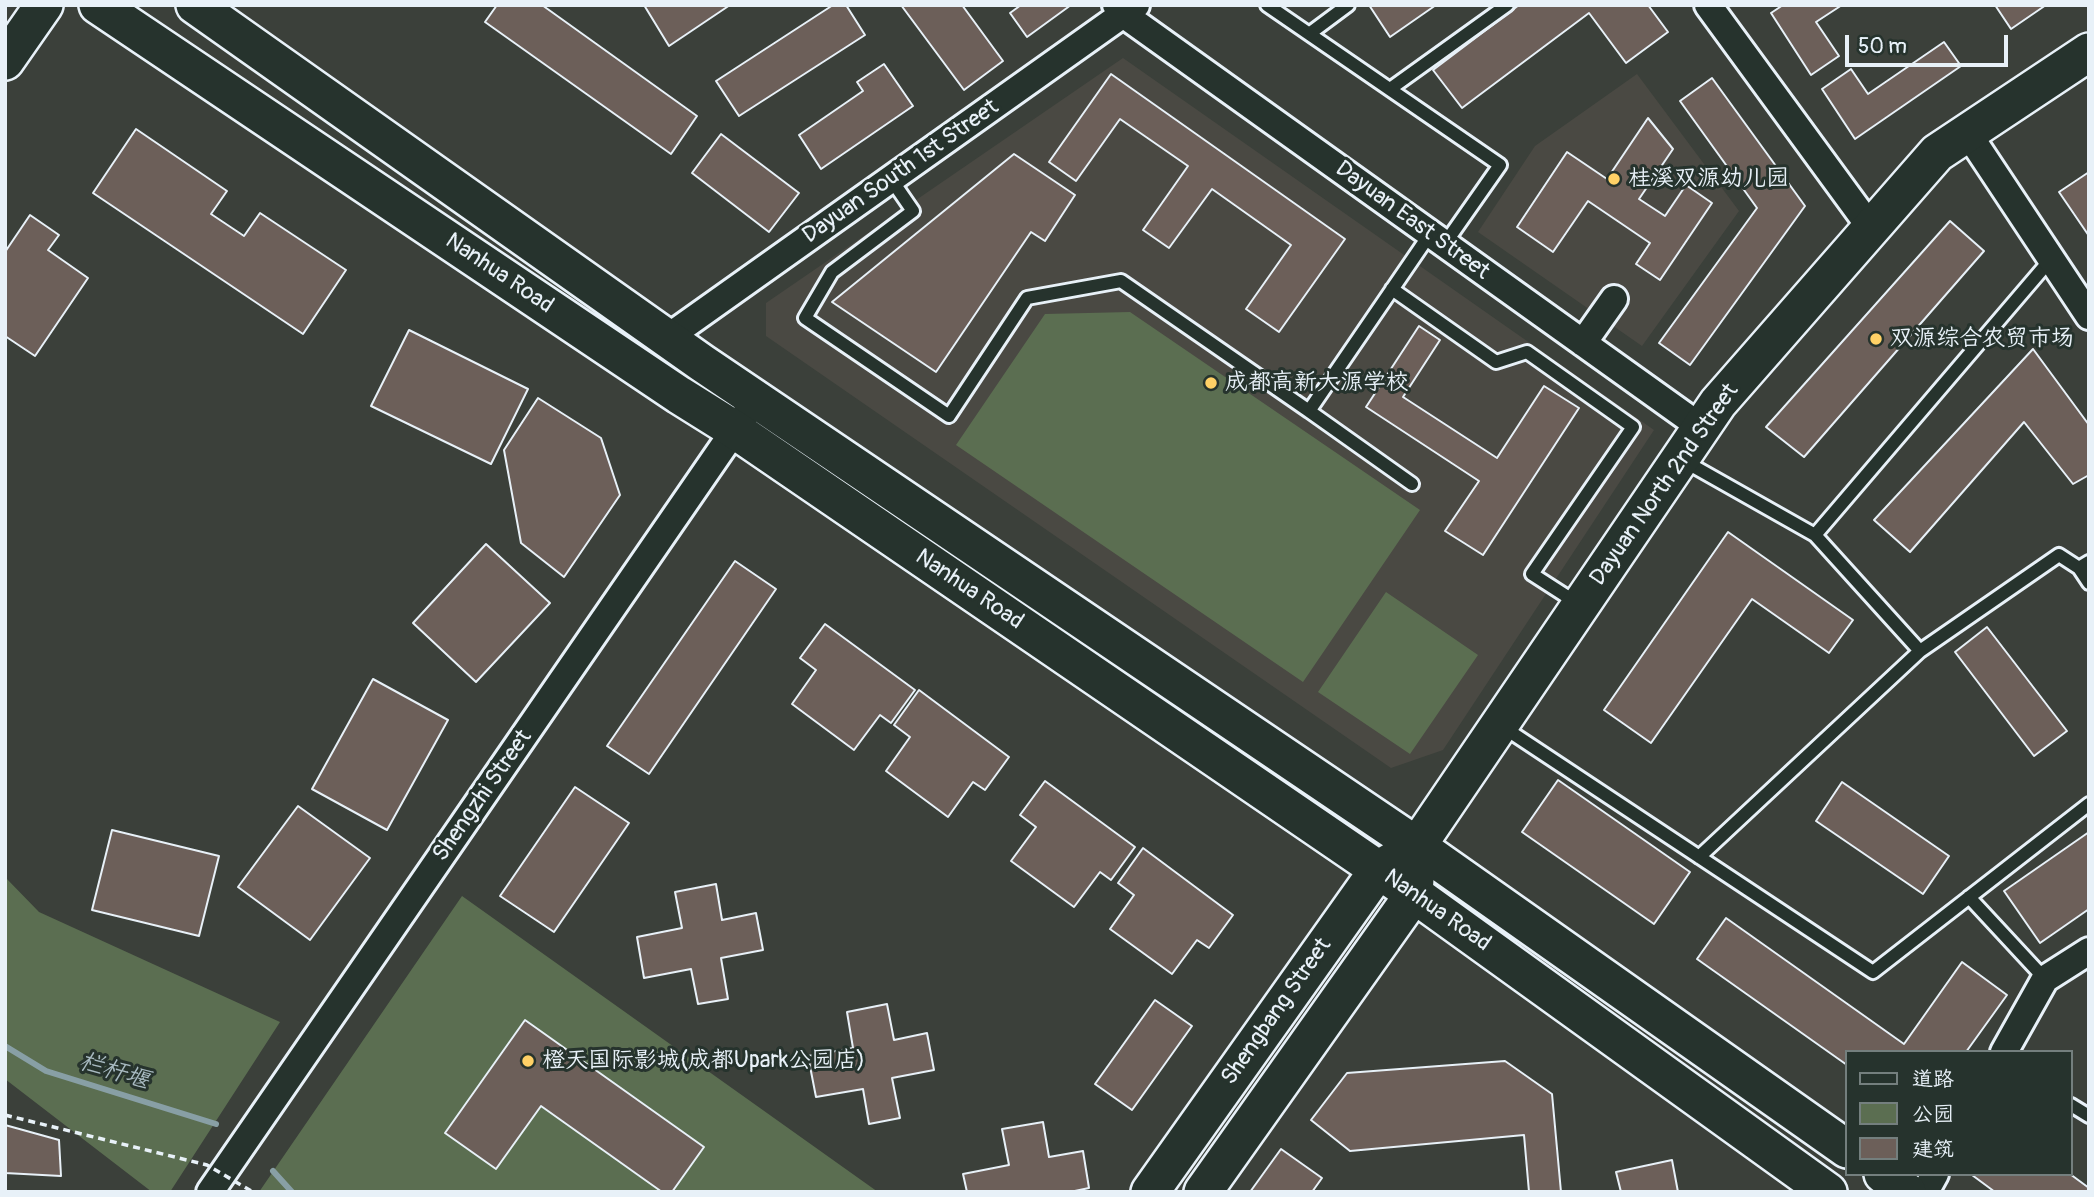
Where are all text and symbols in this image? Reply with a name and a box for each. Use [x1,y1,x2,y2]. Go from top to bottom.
scale bar [1849,21,2012,65]
text: 50 m [1858,33,1907,60]
street label: Dayuan South 1st Street [798,94,1004,250]
street label: Dayuan East Street [1329,156,1495,286]
place label: 桂溪双源幼儿园 [1628,165,1789,193]
marker: 桂溪双源幼儿园 [1606,171,1622,187]
street label: Nanhua Road [440,228,558,320]
place label: 双源综合农贸市场 [1890,325,2074,353]
marker: 双源综合农贸市场 [1868,331,1884,347]
place label: 成都高新大源学校 [1225,369,1409,397]
marker: 成都高新大源学校 [1203,375,1219,391]
street label: Dayuan North 2nd Street [1585,379,1745,591]
street label: Nanhua Road [910,544,1028,636]
street label: Shengzhi Street [427,725,539,867]
street label: Nanhua Road [1378,864,1496,958]
street label: Shengbang Street [1216,933,1338,1091]
place label: 橙天国际影城(成都Upark公园店) [542,1047,865,1075]
water label: 栏杆堰 [75,1048,153,1096]
legend [1846,1050,2073,1176]
marker: 橙天国际影城(成都Upark公园店) [520,1053,536,1069]
text: 道路 [1912,1066,1954,1093]
text: 公园 [1912,1101,1954,1128]
text: 建筑 [1912,1136,1954,1163]

